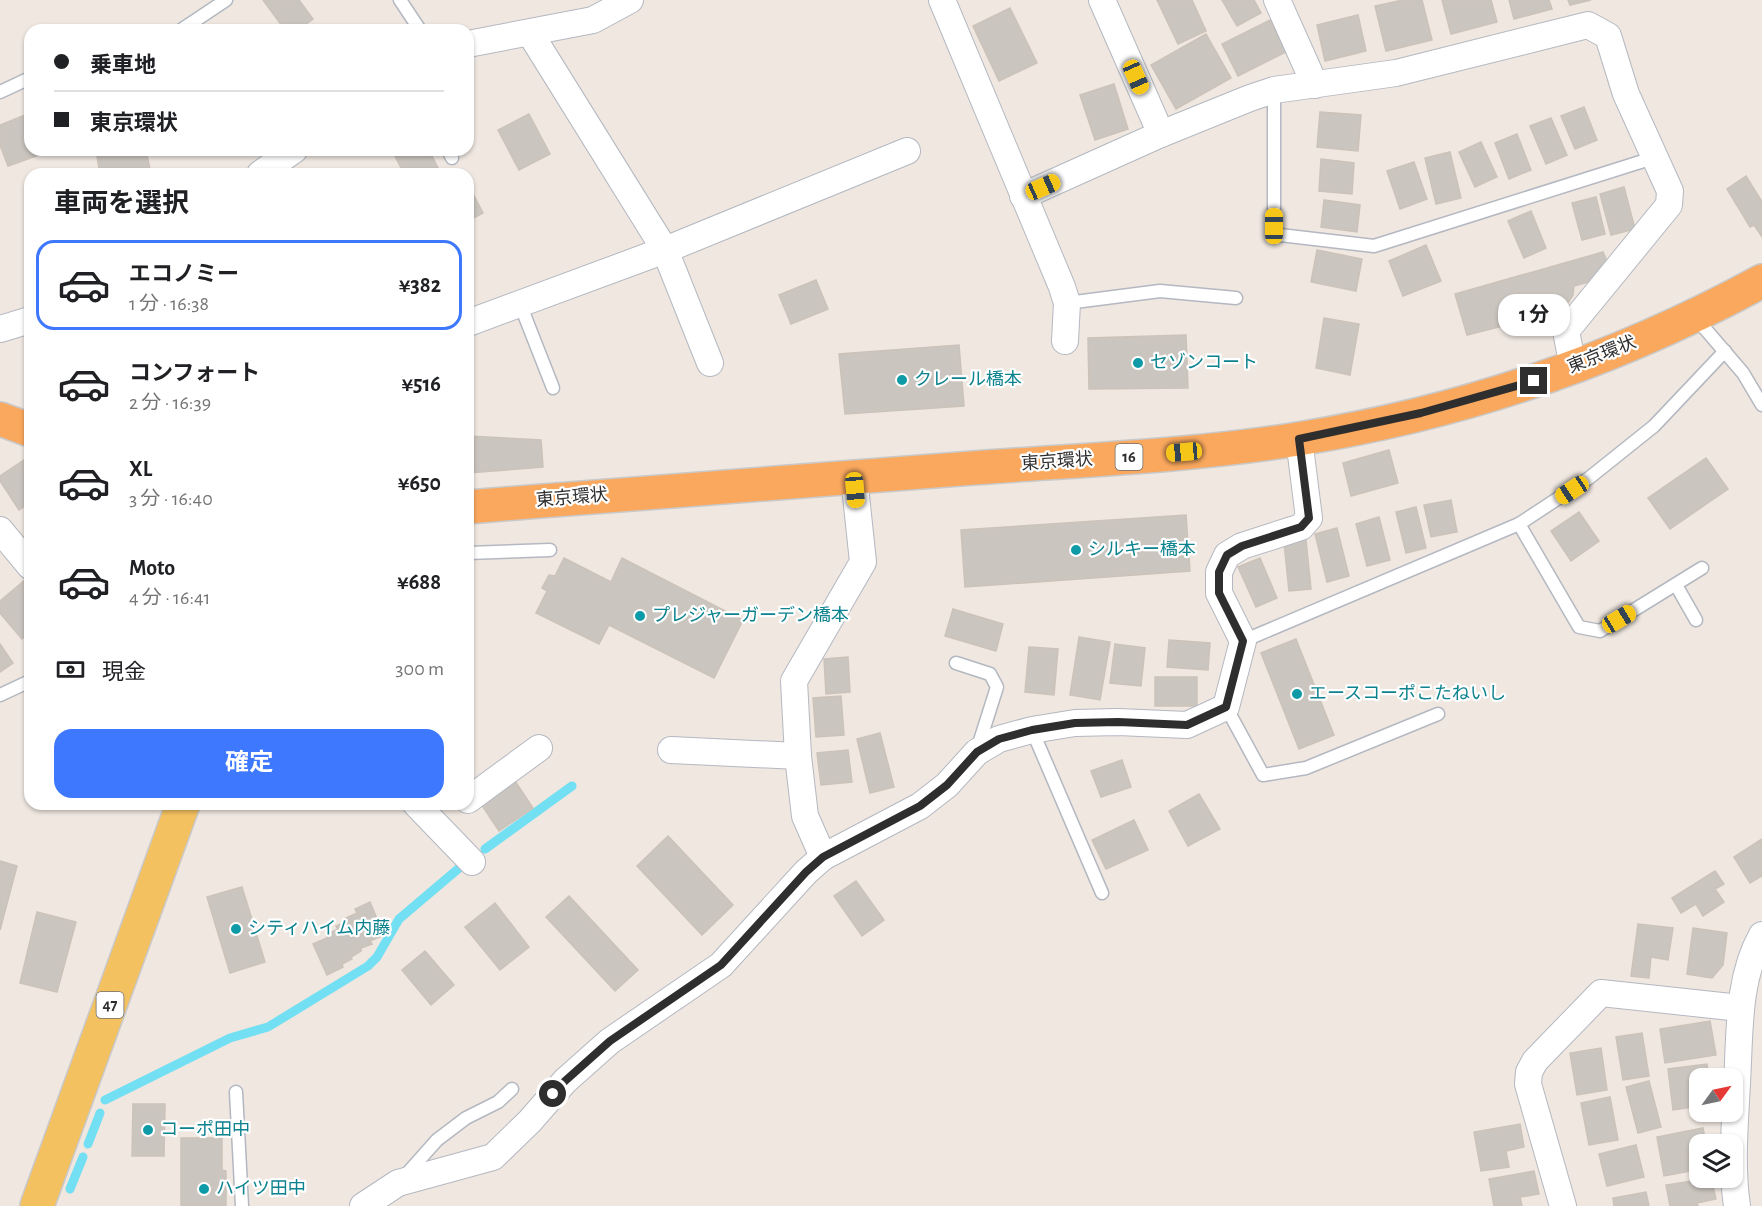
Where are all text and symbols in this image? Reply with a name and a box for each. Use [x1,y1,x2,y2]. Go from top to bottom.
text: 乗車地 [90,54,156,76]
car [1120,57,1152,97]
text: 東京環状 [90,112,178,134]
car [1023,171,1063,203]
text: 車両を選択 [54,190,189,217]
car [1265,208,1283,244]
icon: car [57,258,111,312]
text: エコノミー [129,263,239,285]
text: ¥382 [399,274,441,296]
text: 1 分 · 16:38 [129,294,209,314]
callout: 1 分 [1498,294,1570,336]
text: 1 分 [1519,305,1549,325]
street label: 東京環状 [1565,331,1639,377]
place label: セゾンコート [1150,352,1258,372]
marker: セゾンコート [1131,356,1145,370]
icon: car [57,357,111,411]
text: コンフォート [129,362,260,384]
route end [1520,367,1547,394]
place label: クレール橋本 [914,370,1022,389]
text: ¥516 [401,373,441,395]
marker: クレール橋本 [895,373,909,387]
text: 2 分 · 16:39 [129,393,211,413]
car [1165,441,1203,463]
road number: 16 [1116,444,1142,470]
street label: 東京環状 [1020,449,1094,473]
icon: car [57,456,111,510]
text: XL [129,458,152,480]
car [844,471,866,509]
text: ¥650 [398,472,441,494]
car [1552,473,1592,507]
street label: 東京環状 [535,484,609,510]
text: 3 分 · 16:40 [129,489,213,509]
place label: シルキー橋本 [1088,540,1196,559]
marker: シルキー橋本 [1069,543,1083,557]
icon: car [57,555,111,609]
text: Moto [129,557,175,579]
text: ¥688 [397,571,441,593]
text: 4 分 · 16:41 [129,588,210,608]
car [1599,602,1639,636]
place label: プレジャーガーデン橋本 [652,605,849,625]
marker: プレジャーガーデン橋本 [633,609,647,623]
icon: cash [54,653,87,686]
text: 300 m [395,659,444,679]
text: 現金 [102,661,146,683]
place label: エースコーポこたねいし [1309,684,1506,703]
marker: エースコーポこたねいし [1290,687,1304,701]
button: 確定 [54,729,444,798]
place label: シティハイム内藤 [248,919,390,938]
marker: シティハイム内藤 [229,922,243,936]
road number: 47 [96,992,124,1018]
north arrow [1689,1068,1743,1122]
map controls [1689,1068,1743,1188]
route start [539,1080,566,1107]
place label: コーポ田中 [160,1120,250,1139]
marker: コーポ田中 [141,1123,155,1137]
button: layers [1689,1134,1743,1188]
place label: ハイツ田中 [216,1179,306,1198]
marker: ハイツ田中 [197,1182,211,1196]

